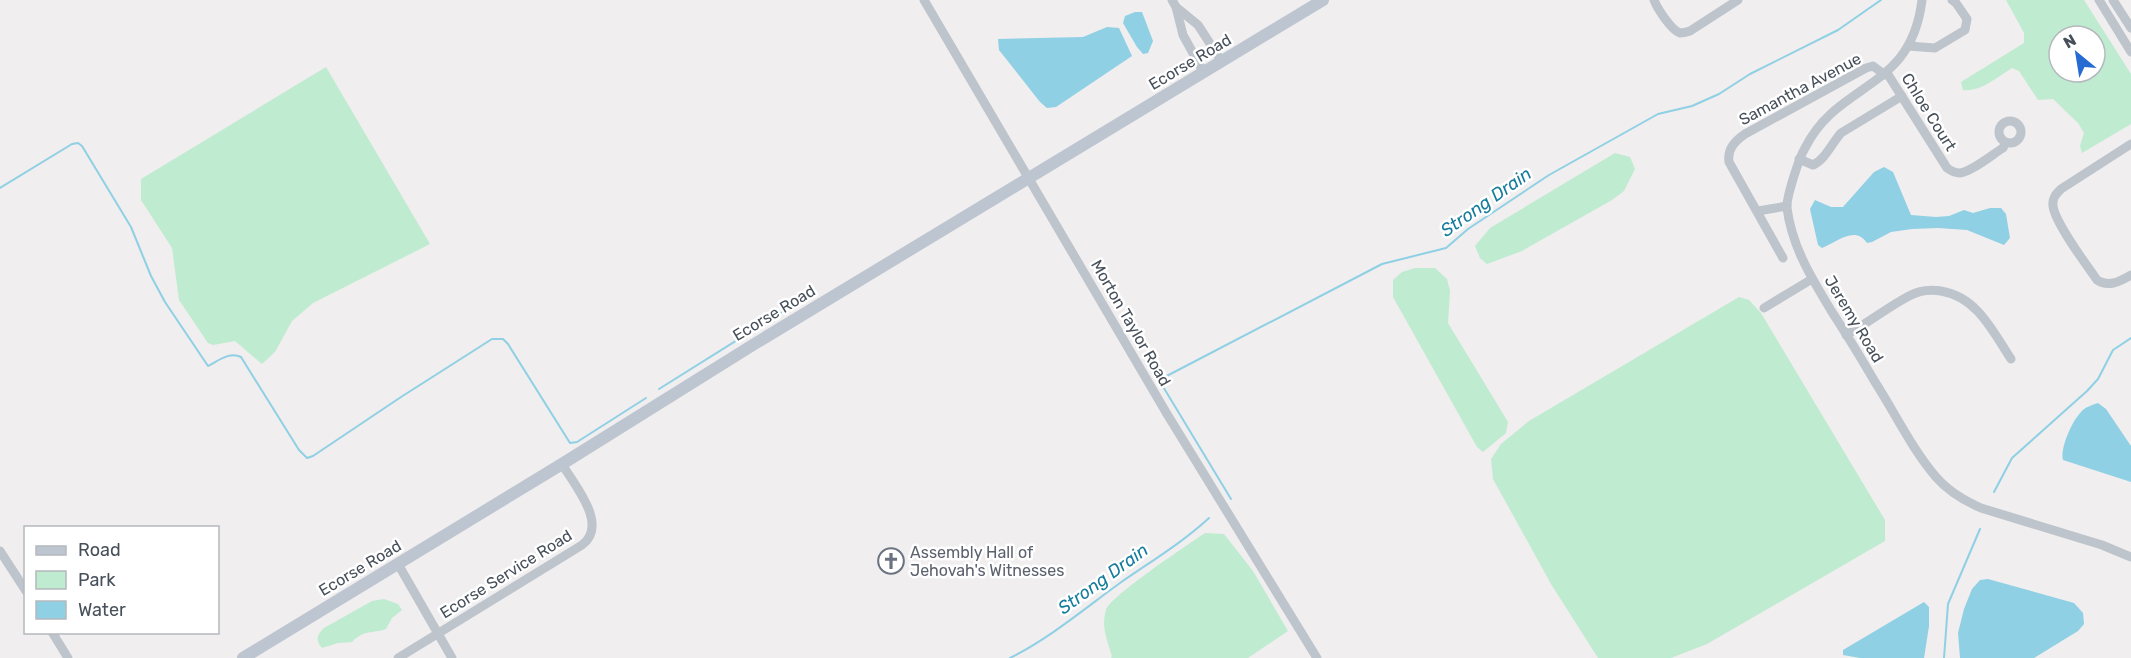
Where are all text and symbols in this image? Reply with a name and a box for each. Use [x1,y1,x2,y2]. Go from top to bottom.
north arrow [2047,24,2107,84]
street label: Ecorse Road [1145,30,1235,94]
text: N [2060,30,2079,53]
street label: Samantha Avenue [1736,49,1864,129]
street label: Chloe Court [1898,70,1960,154]
water label: Strong Drain [1436,162,1536,242]
street label: Morton Taylor Road [1087,257,1175,389]
street label: Jeremy Road [1821,272,1887,366]
street label: Ecorse Road [729,281,819,345]
legend [24,526,219,634]
street label: Ecorse Service Road [436,526,576,622]
street label: Ecorse Road [315,536,405,600]
text: Road [78,539,121,561]
water label: Strong Drain [1054,539,1152,619]
place label: Assembly Hall of Jehovah's Witnesses [910,543,1064,580]
church icon: Assembly Hall of Jehovah's Witnesses [876,546,906,576]
text: Park [78,569,116,591]
text: Water [78,599,126,621]

